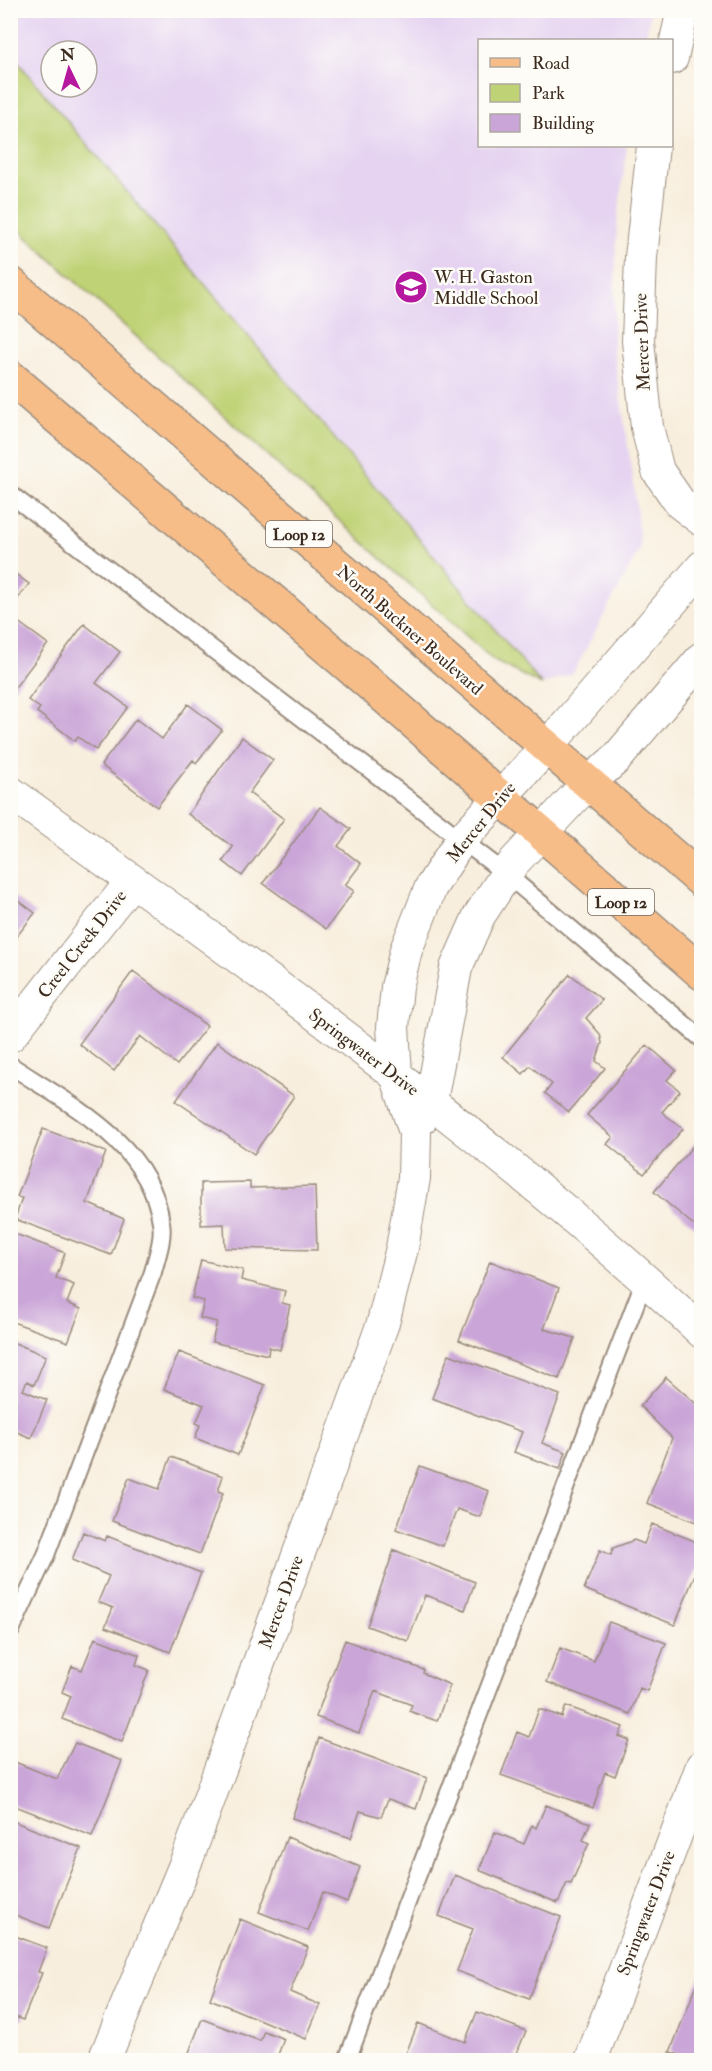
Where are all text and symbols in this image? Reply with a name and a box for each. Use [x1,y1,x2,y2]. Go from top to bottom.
north arrow [39,39,99,99]
legend [478,39,673,147]
text: N [59,44,76,66]
text: Road [532,52,570,75]
text: Park [532,82,565,105]
text: Building [532,112,595,135]
place label: W. H. Gaston Middle School [433,266,539,310]
school or university icon: W. H. Gaston Middle School [393,269,429,305]
street label: Mercer Drive [629,292,656,391]
road number: Loop 12 [266,521,332,547]
street label: North Buckner Boulevard [332,560,488,700]
street label: Mercer Drive [442,777,521,868]
street label: Creel Creek Drive [33,885,132,1003]
road number: Loop 12 [588,889,654,915]
street label: Springwater Drive [304,1003,424,1102]
street label: Mercer Drive [254,1552,309,1652]
street label: Springwater Drive [612,1847,681,1979]

